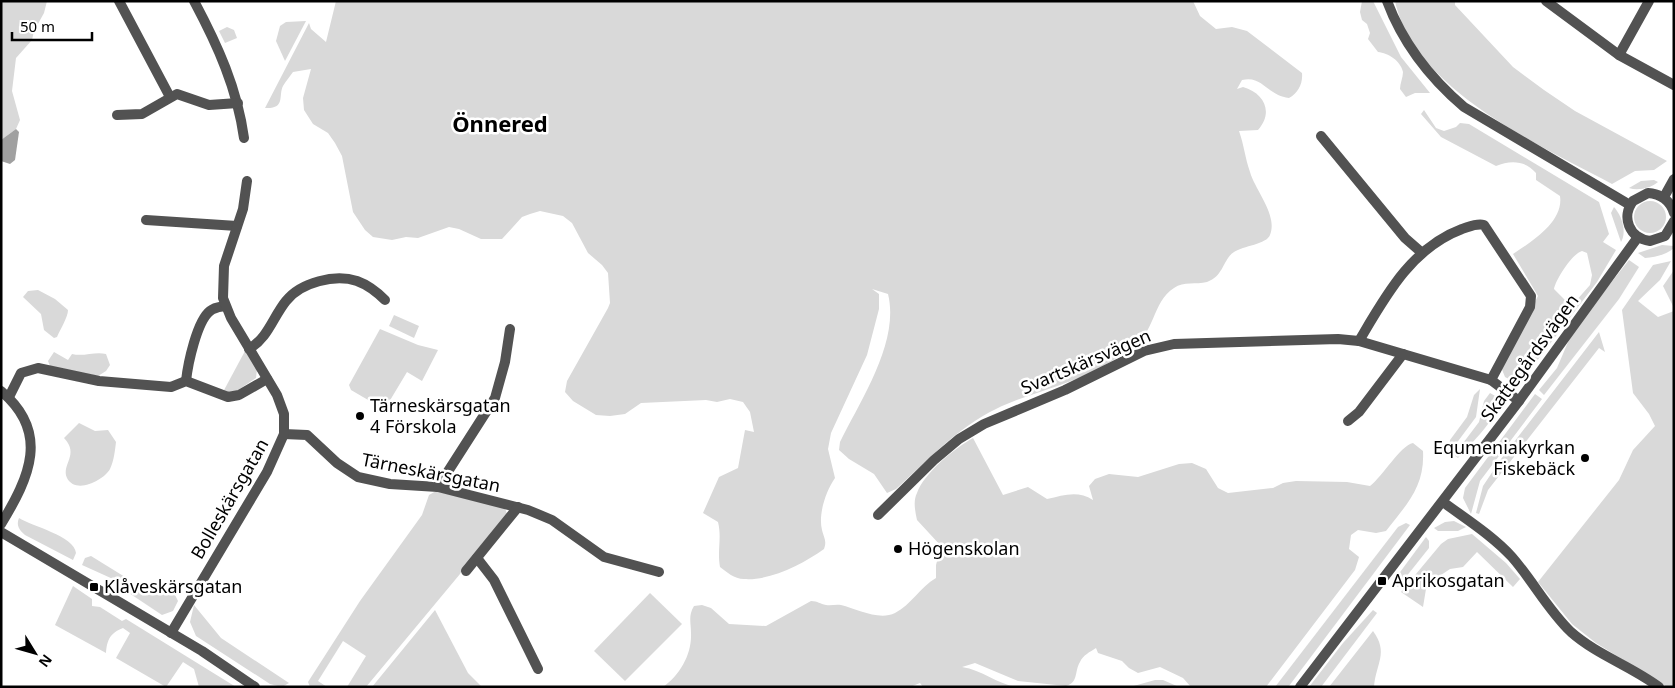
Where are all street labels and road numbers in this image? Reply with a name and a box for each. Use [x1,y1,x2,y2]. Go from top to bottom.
street label: Skattegårdsvägen [1475,289,1584,426]
street label: Svartskärsvägen [1017,323,1154,399]
street label: Bolleskärsgatan [185,434,273,563]
street label: Tärneskärsgatan [360,447,503,497]

